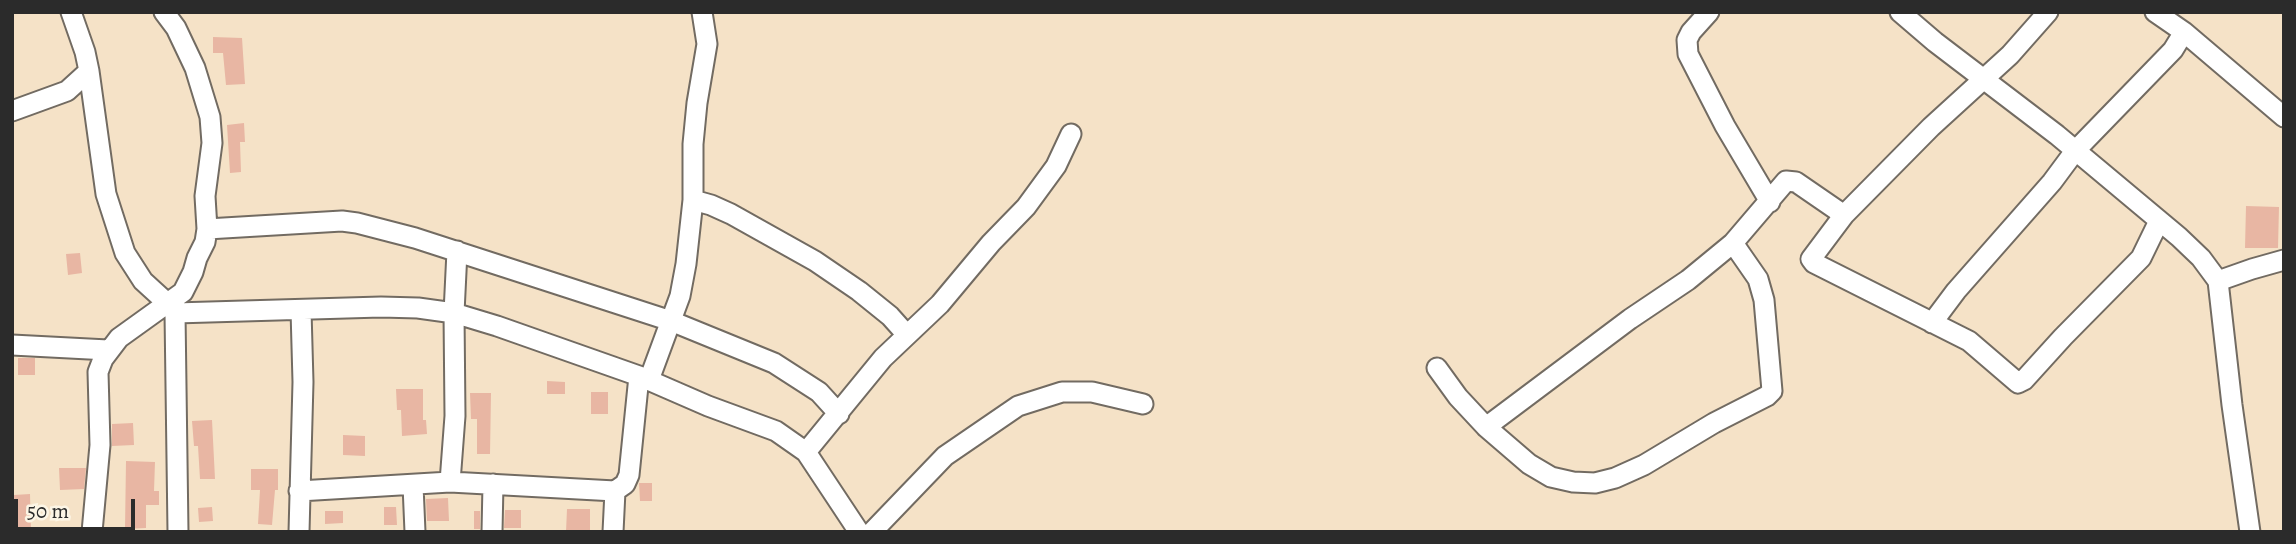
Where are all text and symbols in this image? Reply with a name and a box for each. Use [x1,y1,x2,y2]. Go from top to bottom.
scale bar [18,484,138,528]
text: 50 m [27,497,69,525]

